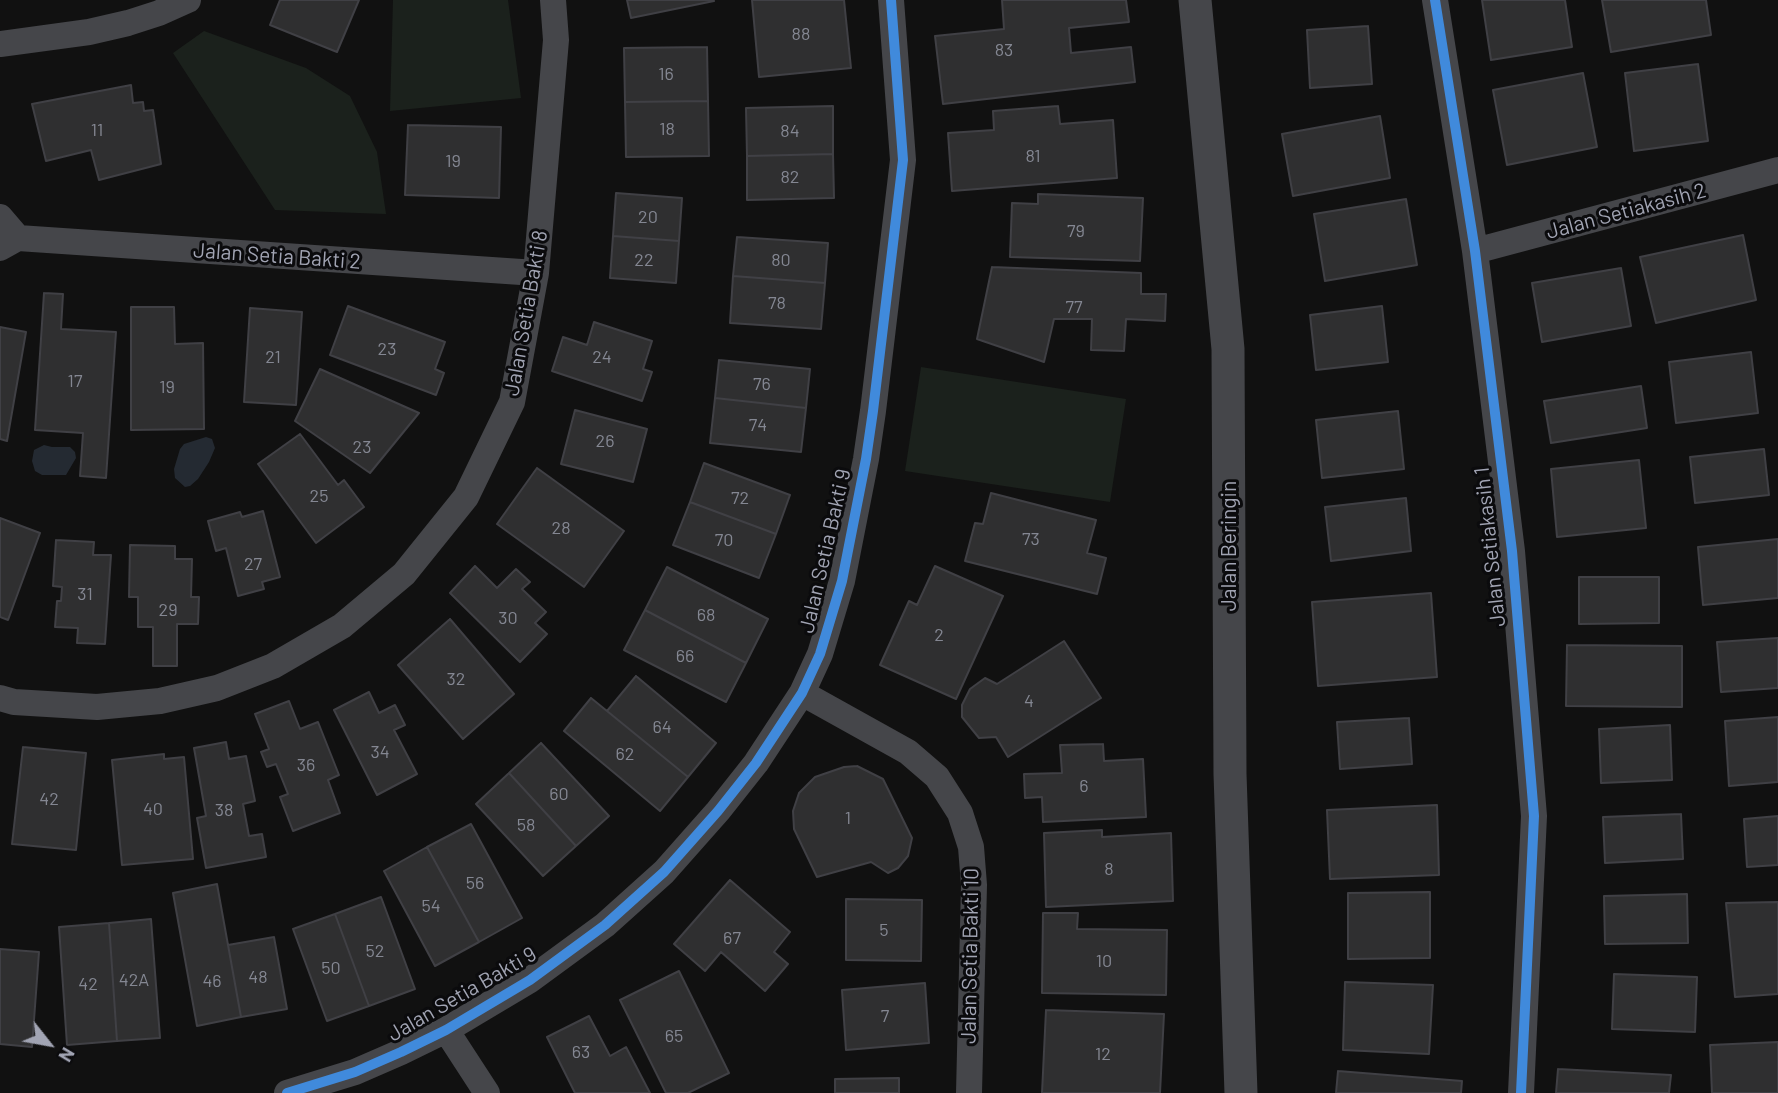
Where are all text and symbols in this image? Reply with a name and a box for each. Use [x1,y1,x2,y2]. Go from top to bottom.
house number: 88 [792,23,810,45]
house number: 83 [995,39,1013,61]
house number: 16 [658,63,674,85]
house number: 18 [659,118,675,140]
house number: 11 [91,119,103,141]
house number: 84 [780,120,800,142]
house number: 81 [1025,145,1041,167]
house number: 19 [445,150,461,172]
house number: 82 [780,166,800,188]
street label: Jalan Setiakasih 2 [1543,178,1709,244]
house number: 20 [638,206,658,228]
house number: 79 [1067,220,1085,242]
street label: Jalan Setia Bakti 8 [499,228,553,398]
street label: Jalan Setia Bakti 2 [192,238,362,274]
house number: 22 [634,249,654,271]
house number: 80 [771,249,791,271]
house number: 78 [768,292,786,314]
house number: 77 [1065,296,1083,318]
house number: 23 [378,338,396,360]
house number: 21 [265,346,281,368]
house number: 24 [592,346,612,368]
house number: 17 [68,370,82,392]
house number: 76 [753,373,771,395]
house number: 19 [159,376,175,398]
house number: 74 [749,414,767,436]
house number: 26 [596,430,614,452]
house number: 23 [353,436,371,458]
street label: Jalan Setiakasih 1 [1469,466,1511,628]
street label: Jalan Setia Bakti 9 [794,467,856,635]
street label: Jalan Beringin [1216,481,1242,611]
house number: 25 [310,485,328,507]
house number: 72 [731,487,749,509]
house number: 28 [551,517,571,539]
house number: 73 [1022,528,1040,550]
house number: 70 [715,529,733,551]
house number: 27 [244,553,262,575]
house number: 31 [77,583,93,605]
house number: 29 [158,599,178,621]
house number: 68 [697,604,715,626]
house number: 30 [498,607,518,629]
house number: 2 [934,624,944,646]
house number: 66 [676,645,694,667]
house number: 32 [447,668,465,690]
house number: 4 [1024,690,1034,712]
house number: 64 [652,716,672,738]
house number: 34 [370,741,390,763]
house number: 62 [616,743,634,765]
house number: 36 [297,754,315,776]
house number: 6 [1079,775,1089,797]
house number: 60 [549,783,569,805]
house number: 42 [39,788,59,810]
house number: 40 [143,798,163,820]
house number: 38 [215,799,233,821]
house number: 1 [845,807,851,829]
house number: 58 [517,814,535,836]
house number: 8 [1104,858,1114,880]
street label: Jalan Setia Bakti 10 [956,868,984,1044]
house number: 56 [466,872,484,894]
house number: 54 [421,895,441,917]
house number: 5 [879,919,889,941]
house number: 67 [723,927,741,949]
house number: 52 [366,940,384,962]
street label: Jalan Setia Bakti 9 [383,941,541,1047]
house number: 10 [1096,950,1112,972]
house number: 50 [321,957,341,979]
house number: 48 [248,966,268,988]
house number: 42A [119,969,149,991]
house number: 46 [202,970,222,992]
house number: 42 [78,973,98,995]
house number: 7 [881,1005,889,1027]
north arrow [14,1009,84,1079]
house number: 65 [665,1025,683,1047]
house number: 63 [572,1041,590,1063]
house number: 12 [1095,1043,1111,1065]
text: N [54,1044,81,1066]

